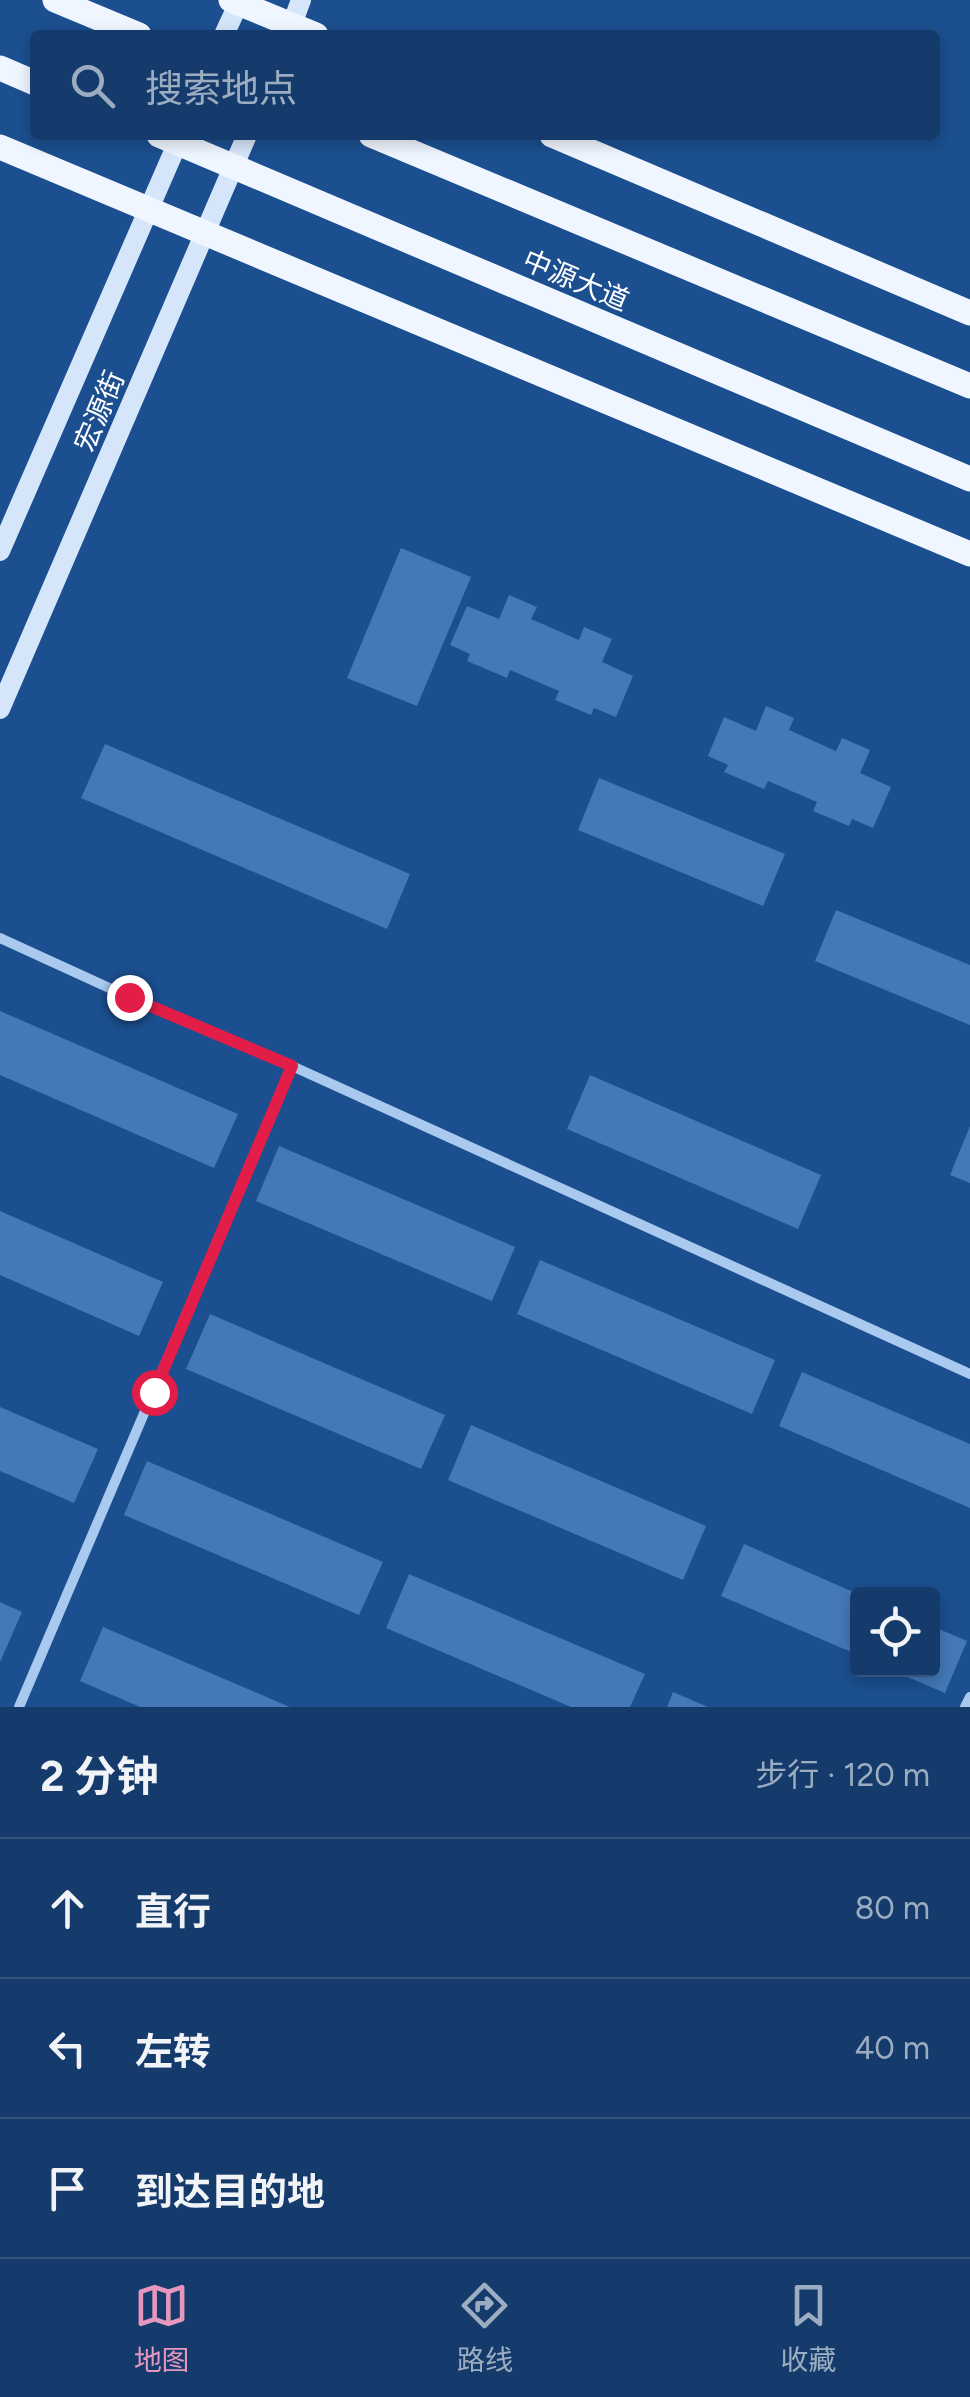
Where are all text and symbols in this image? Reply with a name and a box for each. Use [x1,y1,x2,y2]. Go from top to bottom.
search box [30,30,940,140]
icon: search [65,58,120,113]
text: 搜索地点 [145,66,297,112]
street label: 中源大道 [518,242,634,318]
street label: 宏源街 [67,366,131,456]
route end [107,975,153,1021]
route start [132,1370,178,1416]
map controls [850,1587,940,1677]
button: locate [850,1587,940,1677]
text: 2 分钟 [40,1751,158,1802]
text: 步行 · 120 m [755,1756,930,1794]
icon: ahead [40,1881,95,1936]
text: 直行 [135,1889,211,1935]
text: 80 m [855,1889,930,1927]
icon: left [40,2021,95,2076]
text: 左转 [135,2029,211,2075]
text: 40 m [854,2029,930,2067]
icon: arrive [40,2161,95,2216]
text: 到达目的地 [135,2169,325,2215]
tab: 地图 [134,2278,190,2378]
tab: 路线 [457,2278,513,2378]
tab: 收藏 [780,2278,836,2378]

